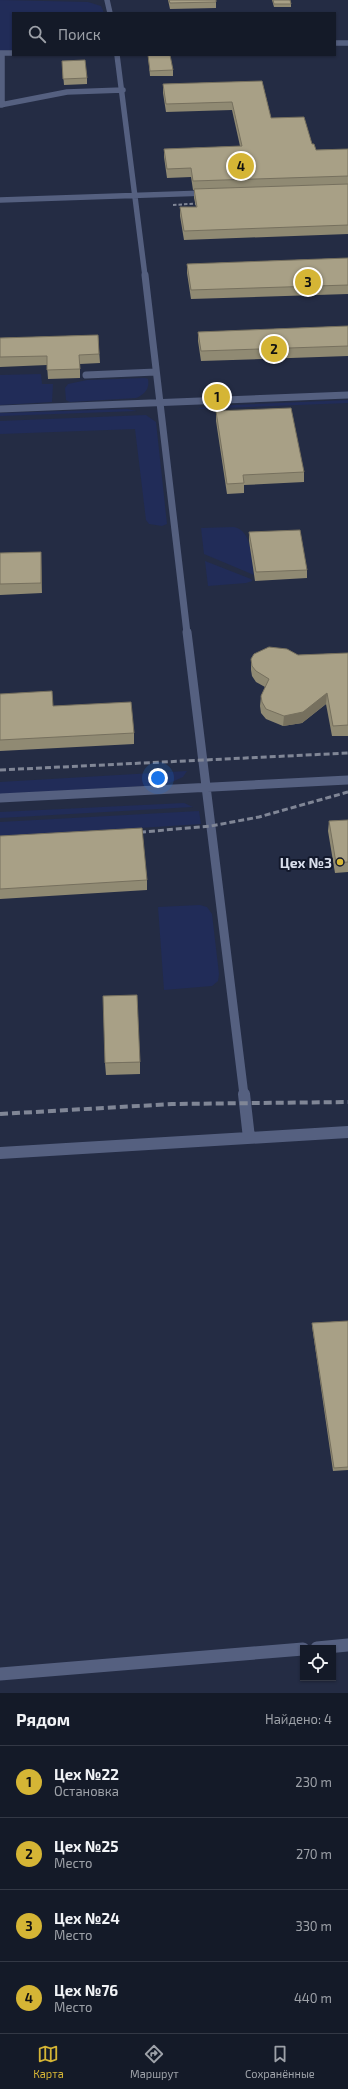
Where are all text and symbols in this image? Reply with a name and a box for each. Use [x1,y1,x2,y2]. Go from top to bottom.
search box [12,12,336,56]
icon: search [26,23,48,45]
text: Поиск [58,25,101,43]
pin: 4 [228,151,254,181]
pin: 3 [295,267,321,297]
pin: 2 [261,334,287,364]
pin: 1 [204,382,230,412]
your location [148,768,168,788]
place label: Цех №3 [280,854,332,871]
marker: Цех №3 [335,857,345,867]
map controls [300,1645,336,1681]
button: locate [300,1645,336,1681]
text: Рядом [16,1709,70,1729]
text: Найдено: 4 [265,1711,332,1727]
text: Цех №22 [54,1765,119,1783]
text: 1 [26,1774,32,1790]
text: 230 m [295,1774,332,1790]
text: Остановка [54,1783,119,1799]
text: Цех №25 [54,1837,118,1855]
text: 2 [25,1846,33,1862]
text: 270 m [296,1846,332,1862]
text: Место [54,1855,93,1871]
text: Цех №24 [54,1909,120,1927]
text: 3 [25,1918,33,1934]
text: 330 m [295,1918,332,1934]
text: Место [54,1927,93,1943]
text: Цех №76 [54,1981,118,1999]
text: 4 [25,1990,33,2006]
text: 440 m [294,1990,332,2006]
text: Место [54,1999,93,2015]
tab: Карта [33,2043,64,2080]
tab: Маршрут [130,2043,179,2080]
tab: Сохранённые [245,2043,315,2080]

